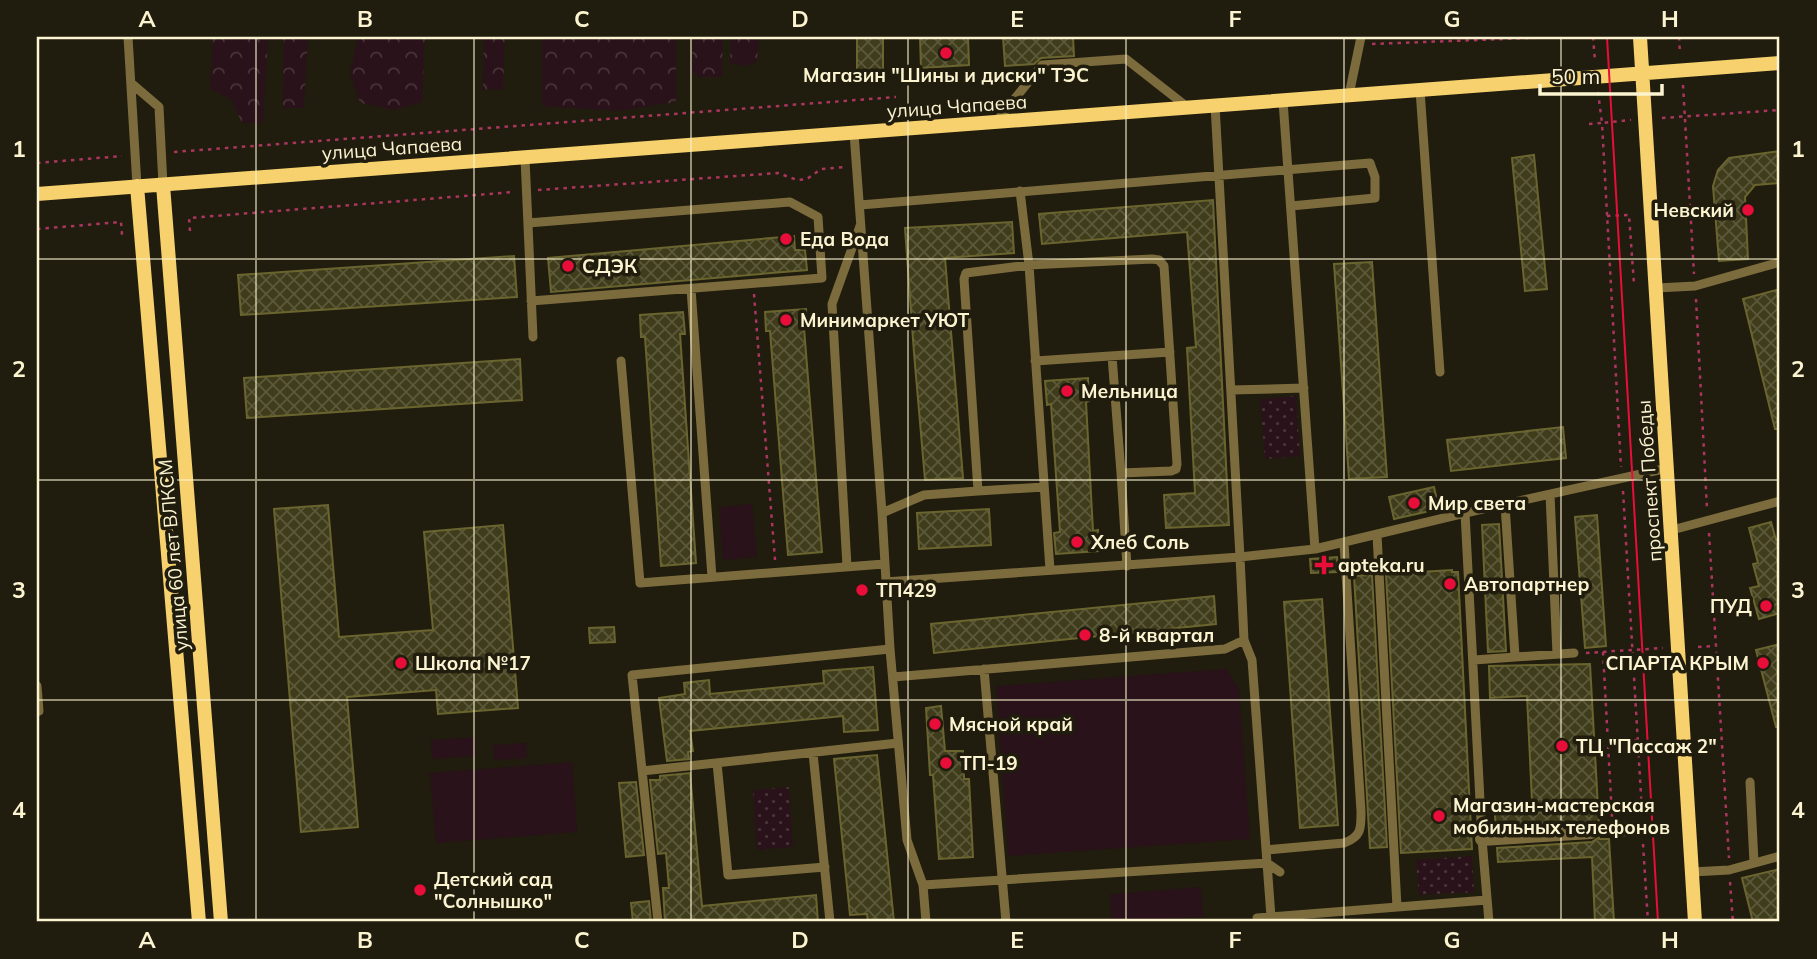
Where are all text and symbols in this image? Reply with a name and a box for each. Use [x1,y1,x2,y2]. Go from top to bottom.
text: A [138,4,156,33]
text: B [357,4,373,33]
text: C [574,4,590,33]
text: D [791,4,809,33]
text: E [1010,4,1024,33]
text: F [1228,4,1242,33]
text: G [1443,4,1461,33]
text: H [1661,4,1679,33]
marker: Магазин "Шины и диски" ТЭС [938,45,954,61]
scale bar [1540,52,1663,96]
place label: Магазин "Шины и диски" ТЭС [803,63,1089,87]
text: 50 m [1551,63,1600,89]
street label: улица Чапаева [886,89,1028,123]
street label: улица Чапаева [321,131,463,165]
text: 1 [12,134,26,163]
text: 1 [1791,134,1805,163]
place label: Невский [1654,198,1734,222]
marker: Невский [1740,202,1756,218]
place label: Еда Вода [800,227,889,251]
marker: Еда Вода [778,231,794,247]
place label: СДЭК [582,254,638,278]
marker: СДЭК [560,258,576,274]
place label: Минимаркет УЮТ [800,308,969,332]
marker: Минимаркет УЮТ [778,312,794,328]
text: 2 [12,354,26,383]
text: 2 [1791,354,1805,383]
place label: Мельница [1081,379,1178,403]
marker: Мельница [1059,383,1075,399]
street label: проспект Победы [1631,399,1667,563]
street label: улица 60 лет ВЛКСМ [153,458,193,652]
place label: Мир света [1428,491,1526,515]
marker: Мир света [1406,495,1422,511]
place label: Хлеб Соль [1090,530,1189,554]
marker: Хлеб Соль [1069,534,1085,550]
place label: apteka.ru [1338,553,1425,577]
marker: apteka.ru [1316,557,1332,573]
place label: Автопартнер [1464,572,1590,596]
text: 3 [12,575,26,604]
text: 3 [1791,575,1805,604]
marker: Автопартнер [1442,576,1458,592]
place label: ТП429 [876,578,937,602]
marker: ТП429 [854,582,870,598]
place label: ПУД [1710,594,1752,618]
marker: ПУД [1758,598,1774,614]
place label: 8-й квартал [1099,623,1214,647]
marker: 8-й квартал [1077,627,1093,643]
place label: Школа №17 [415,651,531,675]
place label: СПАРТА КРЫМ [1605,651,1749,675]
marker: Школа №17 [393,655,409,671]
marker: СПАРТА КРЫМ [1755,655,1771,671]
place label: Мясной край [949,712,1073,736]
marker: Мясной край [927,716,943,732]
place label: ТЦ "Пассаж 2" [1576,734,1717,758]
marker: ТЦ "Пассаж 2" [1554,738,1570,754]
place label: ТП-19 [960,751,1018,775]
marker: ТП-19 [938,755,954,771]
place label: Магазин-мастерская мобильных телефонов [1453,793,1670,839]
text: 4 [12,795,26,824]
text: 4 [1791,795,1805,824]
marker: Магазин-мастерская мобильных телефонов [1431,808,1447,824]
place label: Детский сад "Солнышко" [434,867,553,913]
marker: Детский сад "Солнышко" [412,882,428,898]
text: A [138,925,156,954]
text: B [357,925,373,954]
text: C [574,925,590,954]
text: D [791,925,809,954]
text: E [1010,925,1024,954]
text: F [1228,925,1242,954]
text: G [1443,925,1461,954]
text: H [1661,925,1679,954]

